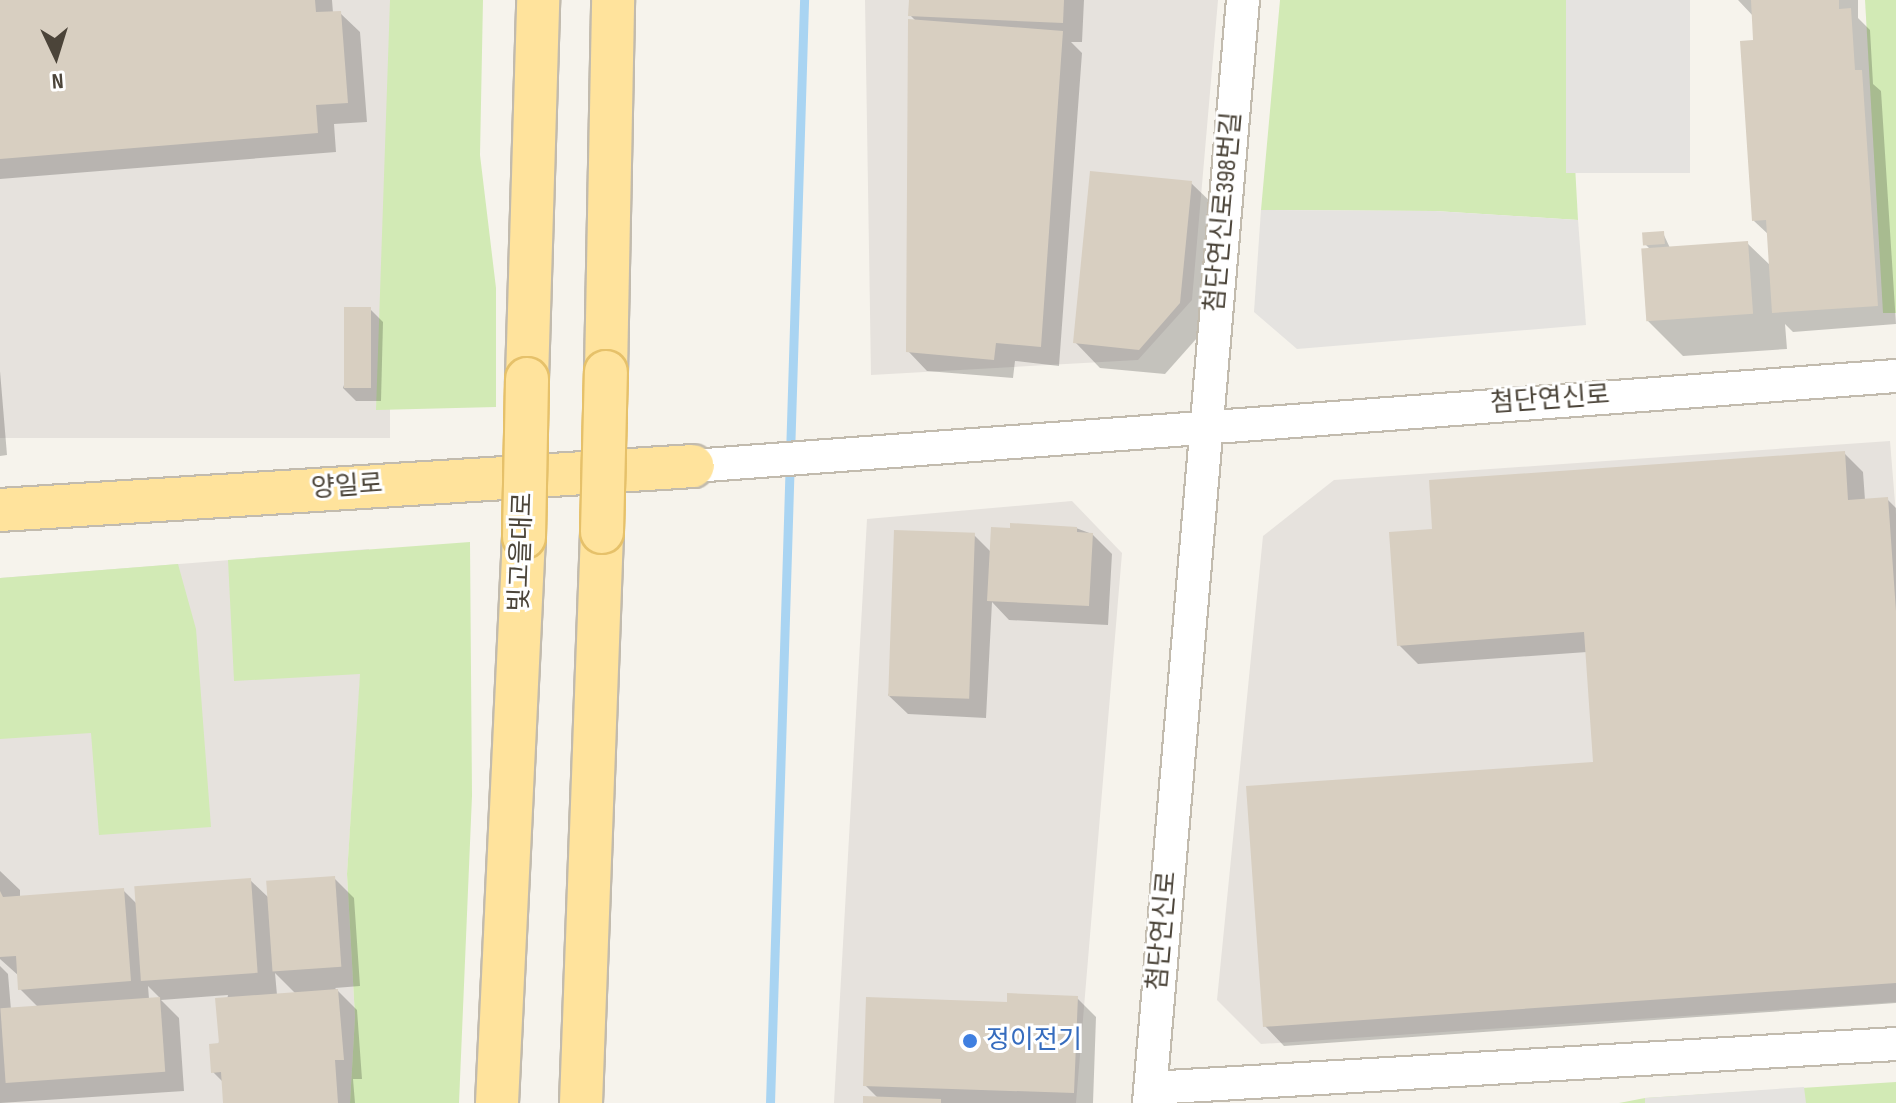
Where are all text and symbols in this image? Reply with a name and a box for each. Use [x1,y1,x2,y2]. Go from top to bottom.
north arrow [16,16,96,96]
text: N [51,67,65,94]
street label: 첨단연신로398번길 [1200,110,1248,314]
street label: 첨단연신로 [1489,380,1611,420]
street label: 양일로 [310,469,384,505]
street label: 빛고을대로 [504,492,540,612]
street label: 첨단연신로 [1142,870,1184,992]
place label: 정이전기 [986,1025,1082,1057]
marker: 정이전기 [961,1032,979,1050]

